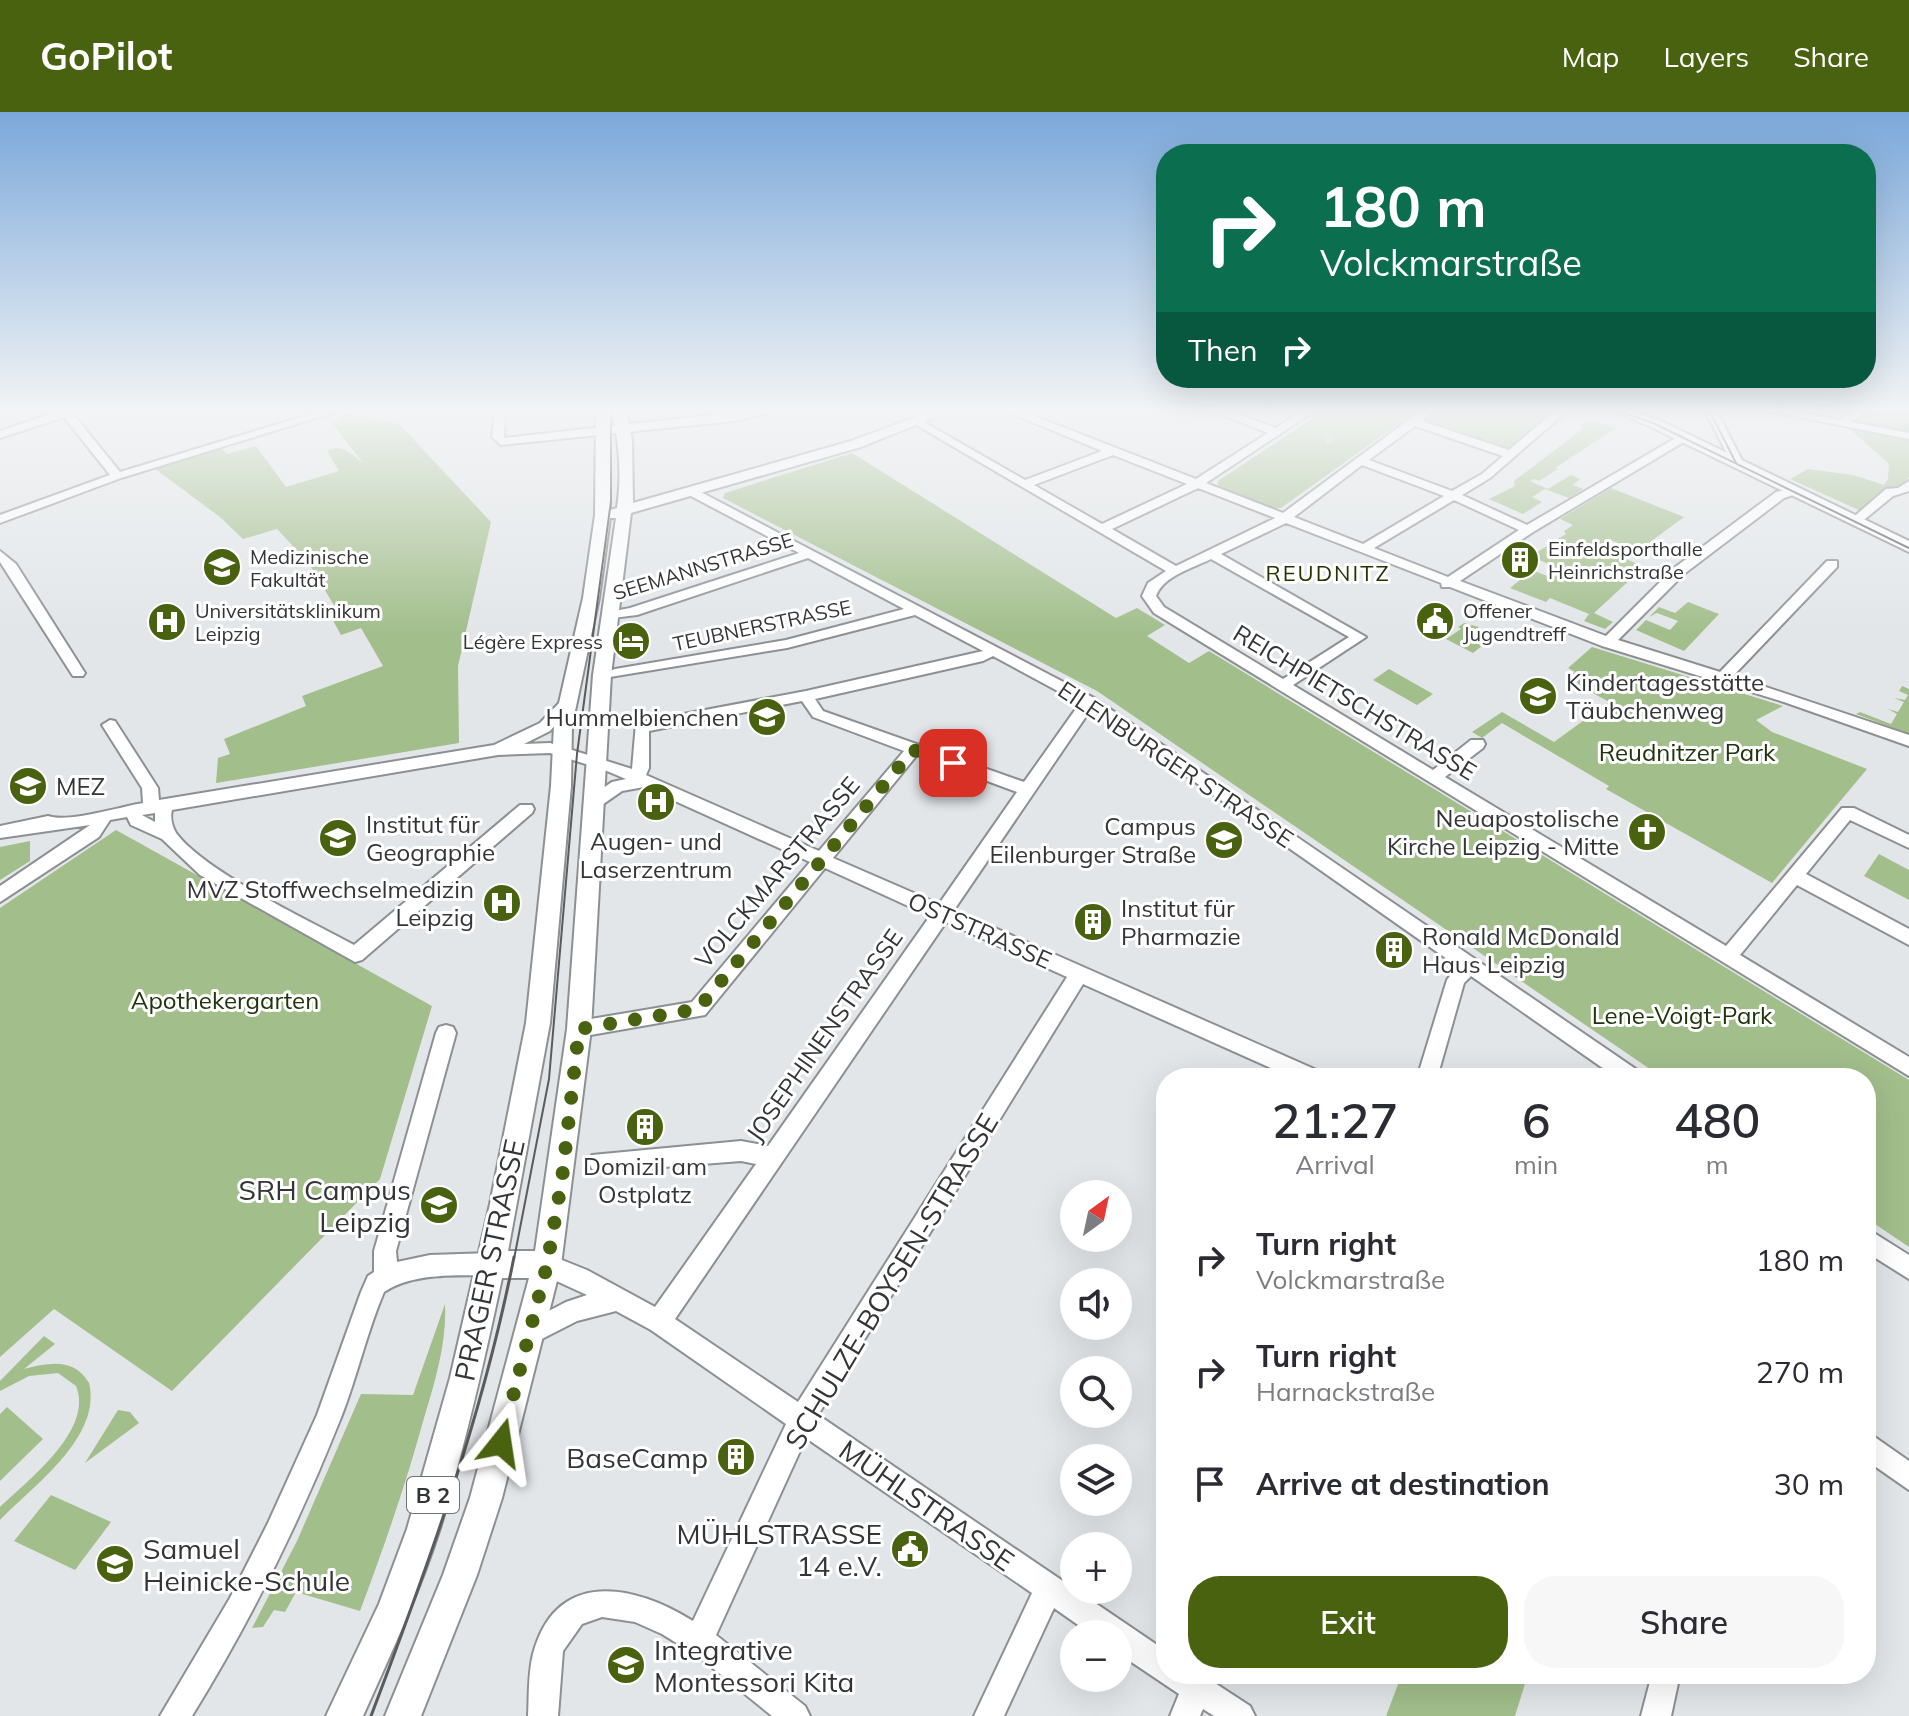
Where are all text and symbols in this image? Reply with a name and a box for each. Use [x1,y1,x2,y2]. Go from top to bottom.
text: GoPilot [40,32,172,80]
text: Map [1562,39,1619,74]
text: Layers [1663,39,1749,74]
text: Share [1793,39,1869,74]
text: 180 m [1320,171,1487,241]
icon: right [1188,176,1292,280]
text: Volckmarstraße [1320,240,1582,285]
icon: right [1274,328,1318,372]
text: Then [1188,331,1258,369]
street label: SEEMANNSTRASSE [610,527,796,605]
place label: Einfeldsporthalle Heinrichstraße [1548,536,1703,584]
building icon: Einfeldsporthalle Heinrichstraße [1499,539,1541,581]
place label: Medizinische Fakultät [250,544,369,592]
school or university icon: Medizinische Fakultät [201,546,243,588]
district label: REUDNITZ [1265,559,1391,587]
street label: TEUBNERSTRASSE [671,594,853,656]
place label: Universitätsklinikum Leipzig [195,598,381,646]
place label: Offener Jugendtreff [1463,598,1566,646]
public building icon: Offener Jugendtreff [1414,600,1456,642]
hospital icon: Universitätsklinikum Leipzig [146,601,188,643]
street label: REICHPIETSCHSTRASSE [1228,618,1482,786]
hotel icon: Légère Express [610,620,652,662]
place label: Légère Express [463,629,603,654]
place label: Kindertagesstätte Täubchenweg [1566,667,1764,725]
street label: EILENBURGER STRASSE [1053,674,1299,854]
school or university icon: Kindertagesstätte Täubchenweg [1517,675,1559,717]
school or university icon: Hummelbienchen [746,696,788,738]
place label: Hummelbienchen [546,702,739,732]
pin [919,729,987,797]
park label: Reudnitzer Park [1599,737,1776,767]
icon: arrive [931,741,975,785]
school or university icon: MEZ [7,765,49,807]
street label: VOLCKMARSTRASSE [688,770,866,974]
place label: MEZ [56,771,105,801]
hospital icon: Augen- und Laserzentrum [635,781,677,823]
place label: Neuapostolische Kirche Leipzig - Mitte [1387,803,1619,861]
place label: Institut für Geographie [366,809,495,867]
place label: Campus Eilenburger Straße [989,811,1196,869]
church icon: Neuapostolische Kirche Leipzig - Mitte [1626,811,1668,853]
school or university icon: Institut für Geographie [317,817,359,859]
school or university icon: Campus Eilenburger Straße [1203,819,1245,861]
place label: Augen- und Laserzentrum [580,826,732,884]
place label: MVZ Stoffwechselmedizin Leipzig [187,874,474,932]
hospital icon: MVZ Stoffwechselmedizin Leipzig [481,882,523,924]
street label: OSTSTRASSE [904,885,1056,975]
place label: Institut für Pharmazie [1121,893,1241,951]
building icon: Institut für Pharmazie [1072,901,1114,943]
place label: Ronald McDonald Haus Leipzig [1422,921,1620,979]
street label: JOSEPHINENSTRASSE [739,923,909,1147]
building icon: Ronald McDonald Haus Leipzig [1373,929,1415,971]
park label: Apothekergarten [131,985,319,1015]
park label: Lene-Voigt-Park [1592,1000,1773,1030]
text: 21:27 [1272,1090,1398,1150]
text: 6 [1522,1090,1550,1150]
text: 480 [1674,1090,1760,1150]
building icon: Domizil am Ostplatz [624,1106,666,1148]
street label: SCHULZE-BOYSEN-STRASSE [777,1107,1005,1455]
street label: PRAGER STRASSE [446,1136,532,1384]
text: Arrival [1295,1148,1375,1181]
text: min [1514,1148,1558,1181]
text: m [1706,1148,1729,1181]
place label: Domizil am Ostplatz [583,1151,707,1209]
place label: SRH Campus Leipzig [239,1172,411,1239]
north arrow [1060,1180,1132,1252]
map controls [1060,1180,1132,1692]
school or university icon: SRH Campus Leipzig [418,1184,460,1226]
text: Turn right [1256,1225,1396,1263]
icon: right [1188,1238,1232,1282]
text: 180 m [1756,1241,1844,1279]
text: Volckmarstraße [1256,1263,1445,1296]
button: sound [1060,1268,1132,1340]
text: Turn right [1256,1337,1396,1375]
icon: right [1188,1350,1232,1394]
text: 270 m [1756,1353,1844,1391]
button: search [1060,1356,1132,1428]
text: Harnackstraße [1256,1375,1435,1408]
position arrow [459,1401,543,1485]
street label: MÜHLSTRASSE [833,1432,1021,1578]
building icon: BaseCamp [715,1436,757,1478]
place label: BaseCamp [566,1440,708,1475]
button: layers [1060,1444,1132,1516]
icon: arrive [1188,1462,1232,1506]
text: Arrive at destination [1256,1465,1550,1503]
text: 30 m [1774,1465,1844,1503]
road number: B 2 [407,1477,459,1513]
place label: MÜHLSTRASSE 14 e.V. [677,1516,882,1583]
public building icon: MÜHLSTRASSE 14 e.V. [889,1528,931,1570]
place label: Samuel Heinicke-Schule [143,1531,350,1598]
button: + [1060,1532,1132,1604]
school or university icon: Samuel Heinicke-Schule [94,1543,136,1585]
button: Exit [1188,1576,1508,1668]
button: Share [1524,1576,1844,1668]
button: − [1060,1620,1132,1692]
place label: Integrative Montessori Kita [654,1632,854,1699]
school or university icon: Integrative Montessori Kita [605,1644,647,1686]

